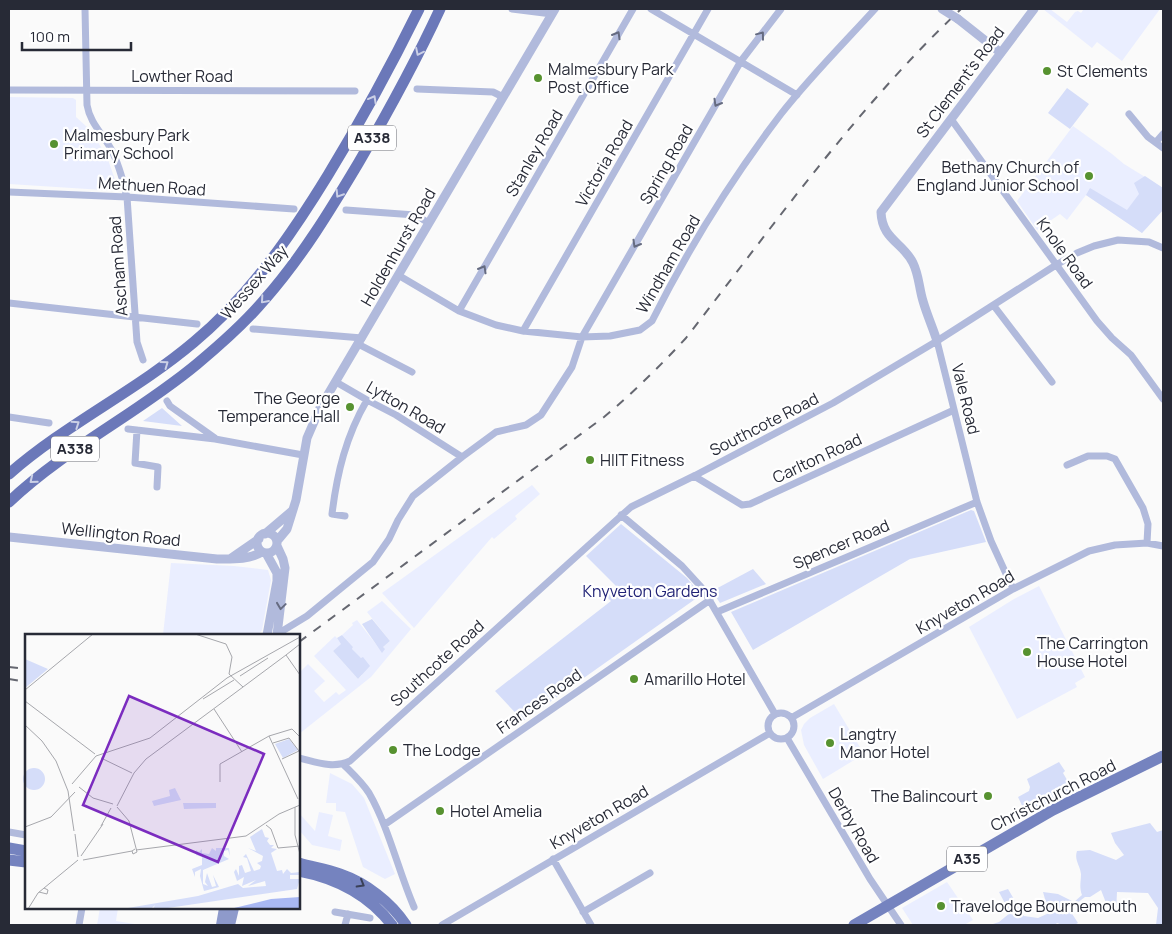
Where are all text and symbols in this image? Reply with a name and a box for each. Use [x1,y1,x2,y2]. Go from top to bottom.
scale bar [22,20,131,52]
street label: St Clement's Road [911,22,1009,142]
text: 100 m [30,26,70,47]
one-way arrow [611,32,621,41]
one-way arrow [755,32,763,41]
one-way arrow [415,47,425,56]
place label: Malmesbury Park Post Office [548,58,675,98]
place label: St Clements [1057,60,1148,82]
street label: Lowther Road [131,65,233,87]
marker: St Clements [1041,65,1053,77]
marker: Malmesbury Park Post Office [532,72,544,84]
one-way arrow [367,96,377,105]
one-way arrow [713,98,723,107]
street label: Stanley Road [500,105,568,201]
street label: Victoria Road [570,115,638,211]
street label: Spring Road [634,120,698,208]
place label: Malmesbury Park Primary School [64,124,191,164]
road number: A338 [348,126,396,150]
marker: Malmesbury Park Primary School [48,138,60,150]
place label: Bethany Church of England Junior School [917,156,1079,196]
marker: Bethany Church of England Junior School [1083,170,1095,182]
street label: Methuen Road [97,171,207,201]
street label: Holdenhurst Road [355,184,441,310]
one-way arrow [336,188,345,198]
street label: Windham Road [631,211,705,317]
street label: Knole Road [1032,213,1098,293]
street label: Ascham Road [104,215,132,317]
one-way arrow [632,239,642,248]
street label: Wessex Way [216,240,293,324]
one-way arrow [477,265,487,274]
one-way arrow [261,295,270,304]
one-way arrow [159,361,169,370]
street label: Vale Road [947,361,985,437]
street label: Lytton Road [362,376,450,438]
place label: The George Temperance Hall [218,387,340,427]
street label: Southcote Road [706,387,822,461]
marker: The George Temperance Hall [344,401,356,413]
one-way arrow [71,421,80,430]
street label: Carlton Road [769,428,865,488]
road number: A338 [51,436,99,462]
place label: HIIT Fitness [600,449,685,471]
marker: HIIT Fitness [584,454,596,466]
one-way arrow [30,475,39,484]
street label: Spencer Road [789,514,893,574]
street label: Wellington Road [60,517,182,551]
street label: Knyveton Road [912,565,1018,639]
park label: Knyveton Gardens [583,580,717,602]
one-way arrow [276,602,286,610]
street label: Southcote Road [385,615,489,711]
place label: The Carrington House Hotel [1037,632,1148,672]
inset map [25,634,300,909]
marker: The Carrington House Hotel [1021,646,1033,658]
street label: Frances Road [492,663,586,739]
place label: Amarillo Hotel [644,668,746,690]
marker: Amarillo Hotel [628,673,640,685]
place label: Langtry Manor Hotel [840,723,930,763]
marker: Langtry Manor Hotel [824,737,836,749]
place label: The Lodge [403,739,481,761]
marker: The Lodge [387,744,399,756]
street label: Christchurch Road [987,754,1119,836]
street label: Knyveton Road [546,780,652,854]
street label: Derby Road [823,783,885,867]
place label: The Balincourt [871,785,978,807]
marker: The Balincourt [982,790,994,802]
place label: Hotel Amelia [450,800,542,822]
marker: Hotel Amelia [434,805,446,817]
road number: A35 [947,846,987,872]
one-way arrow [356,878,365,888]
place label: Travelodge Bournemouth [951,895,1137,917]
marker: Travelodge Bournemouth [935,900,947,912]

